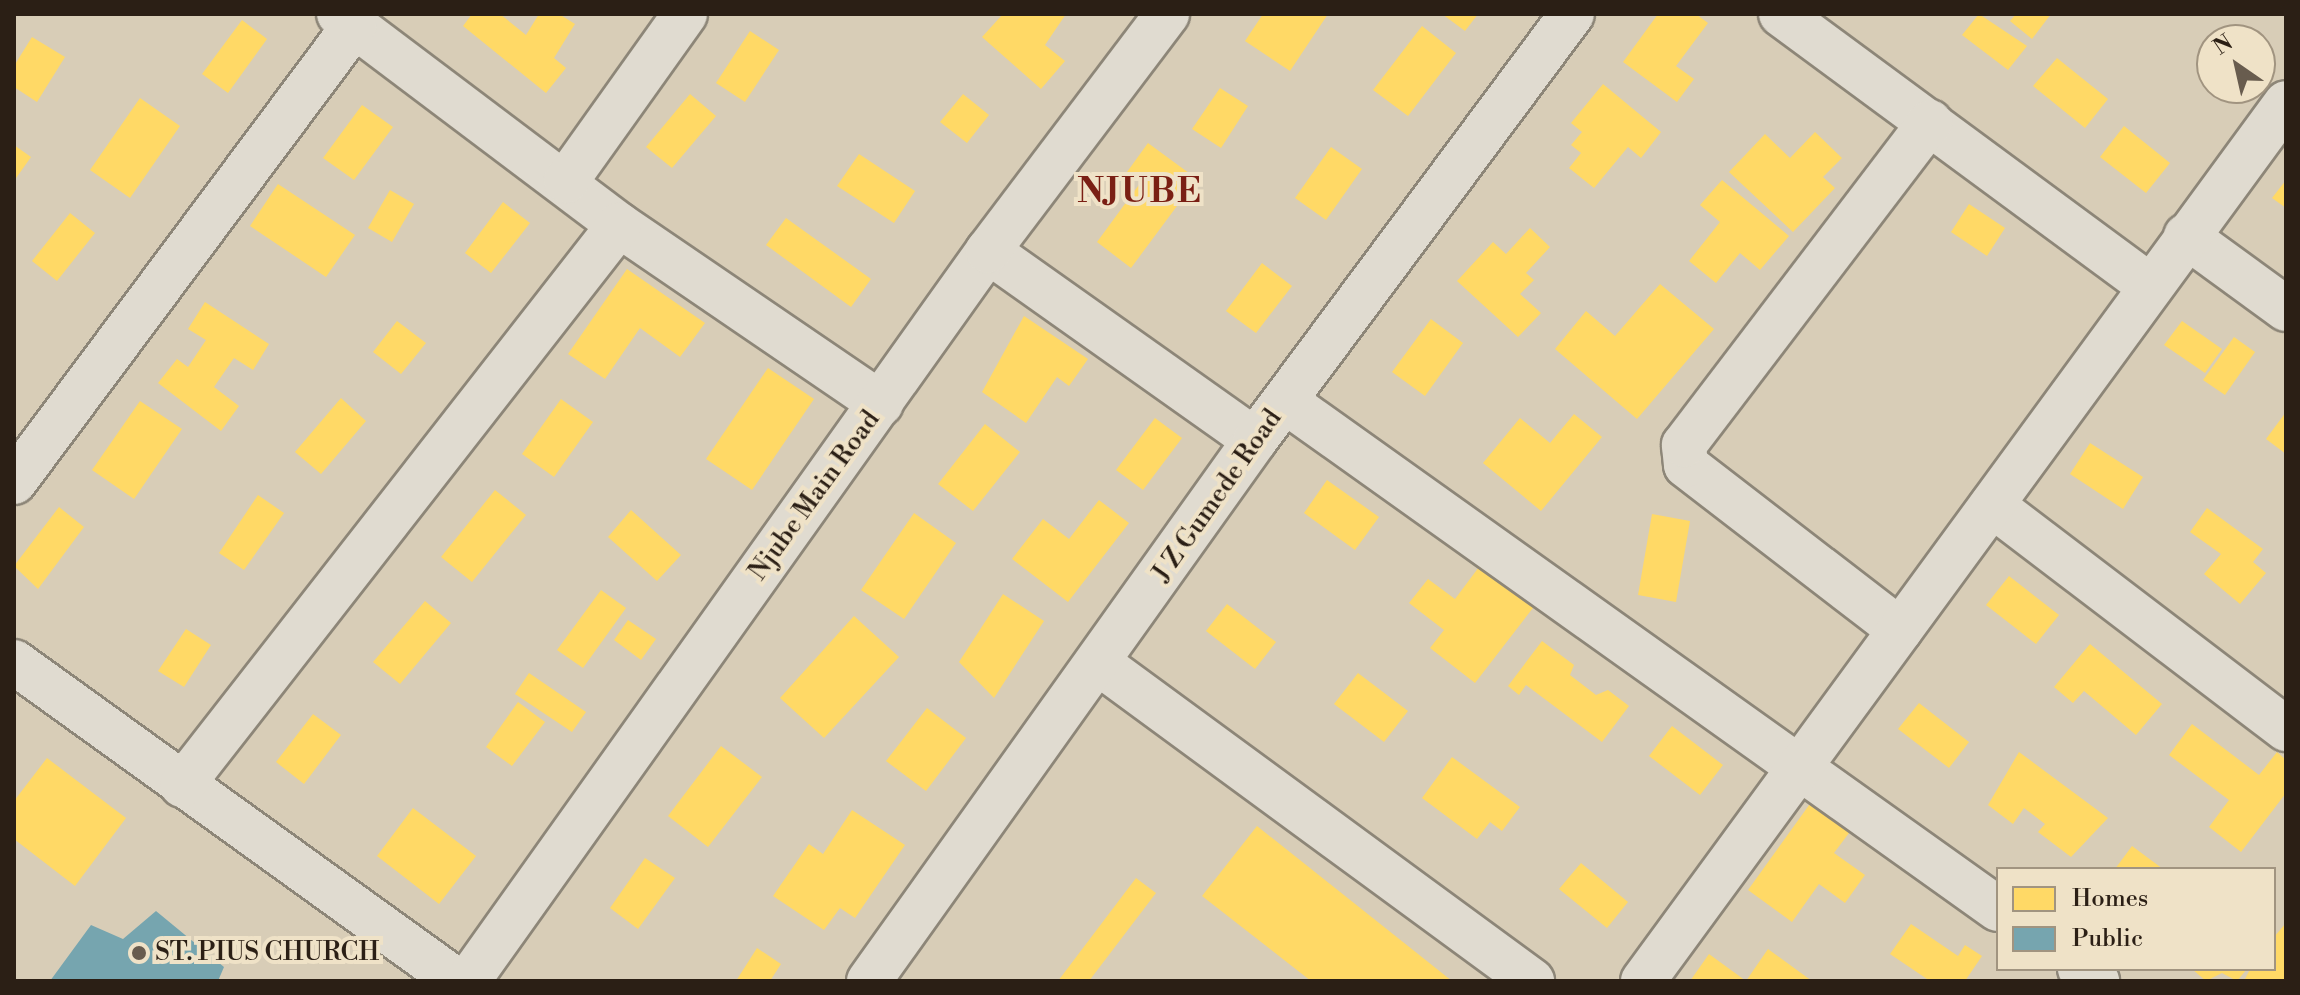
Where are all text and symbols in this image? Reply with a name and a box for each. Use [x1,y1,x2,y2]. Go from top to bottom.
north arrow [2196,24,2276,104]
text: N [2209,29,2238,61]
district label: NJUBE [1077,173,1203,213]
street label: J Z Gumede Road [1147,404,1289,588]
street label: Njube Main Road [743,405,887,587]
legend [1996,867,2276,971]
text: Homes [2072,884,2148,914]
text: Public [2072,924,2143,954]
place label: ST. PIUS CHURCH [155,937,379,969]
marker: ST. PIUS CHURCH [130,944,148,962]

